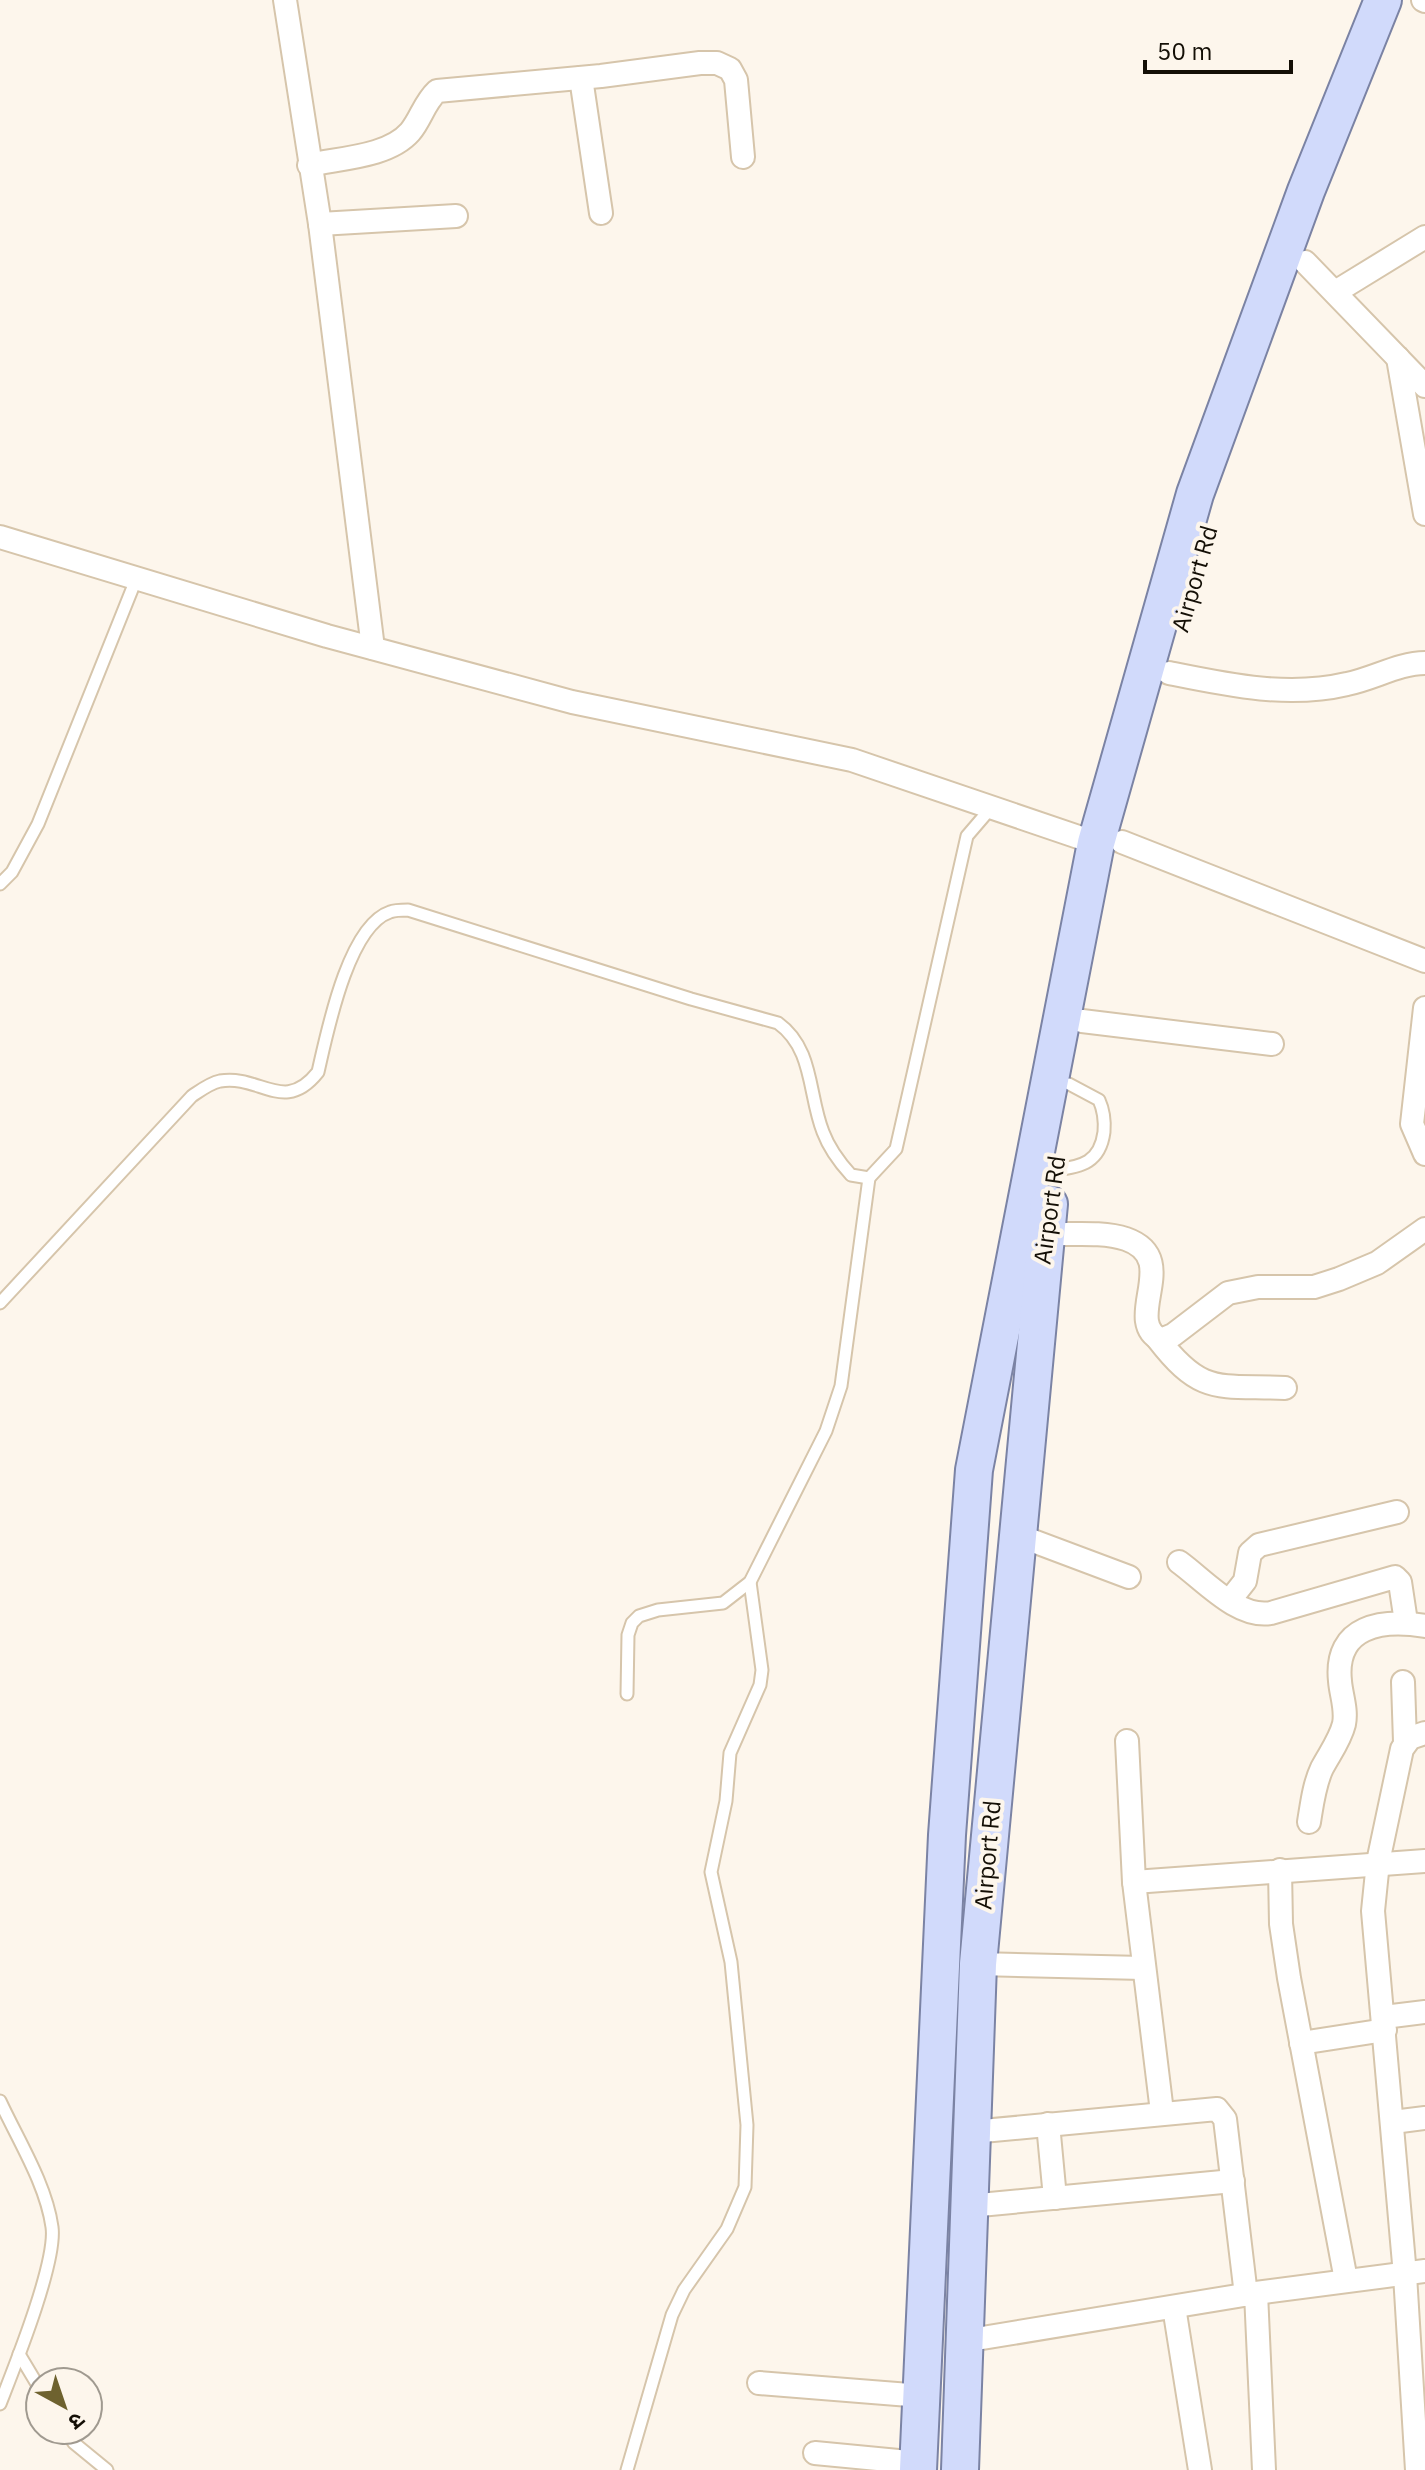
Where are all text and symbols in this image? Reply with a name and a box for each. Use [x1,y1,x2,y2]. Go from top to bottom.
scale bar [1145,24,1291,74]
text: 50 m [1157,35,1212,67]
street label: Airport Rd [1164,522,1225,636]
street label: Airport Rd [1026,1153,1072,1266]
street label: Airport Rd [966,1799,1008,1911]
north arrow [24,2366,104,2446]
text: उ [62,2406,91,2438]

